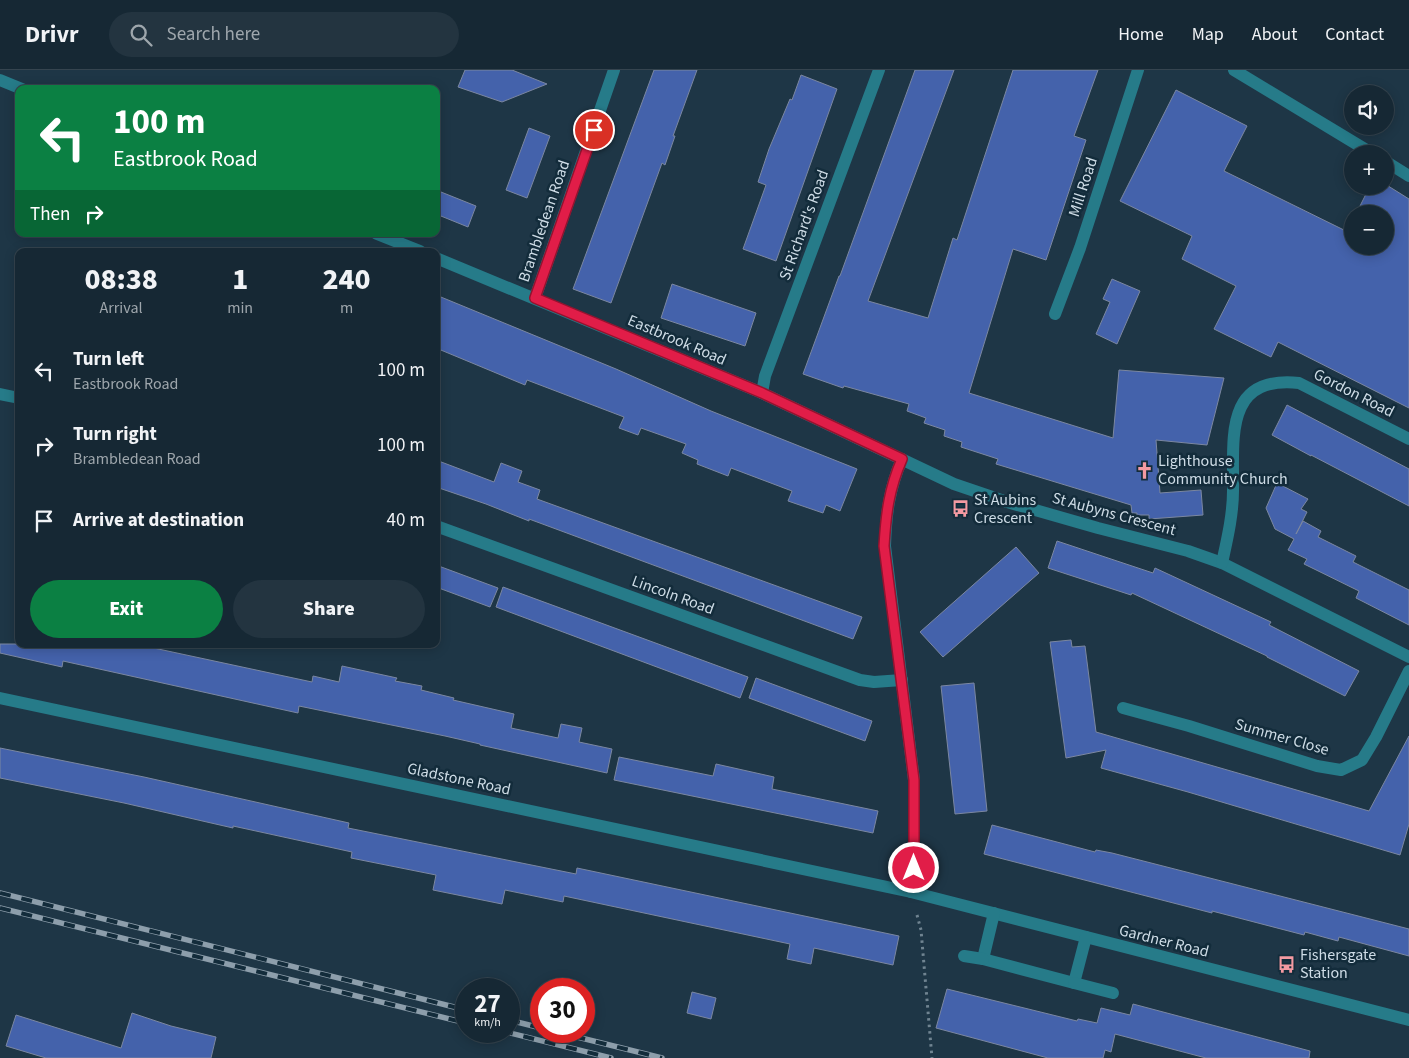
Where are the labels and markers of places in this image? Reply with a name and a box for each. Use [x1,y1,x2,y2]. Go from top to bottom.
pin [573,109,615,151]
place label: Lighthouse Community Church [1158,450,1288,490]
church icon: Lighthouse Community Church [1134,460,1154,480]
place label: St Aubins Crescent [974,489,1037,529]
bus stop icon: St Aubins Crescent [950,499,970,519]
place label: Fishersgate Station [1300,944,1376,984]
bus stop icon: Fishersgate Station [1276,954,1296,974]

